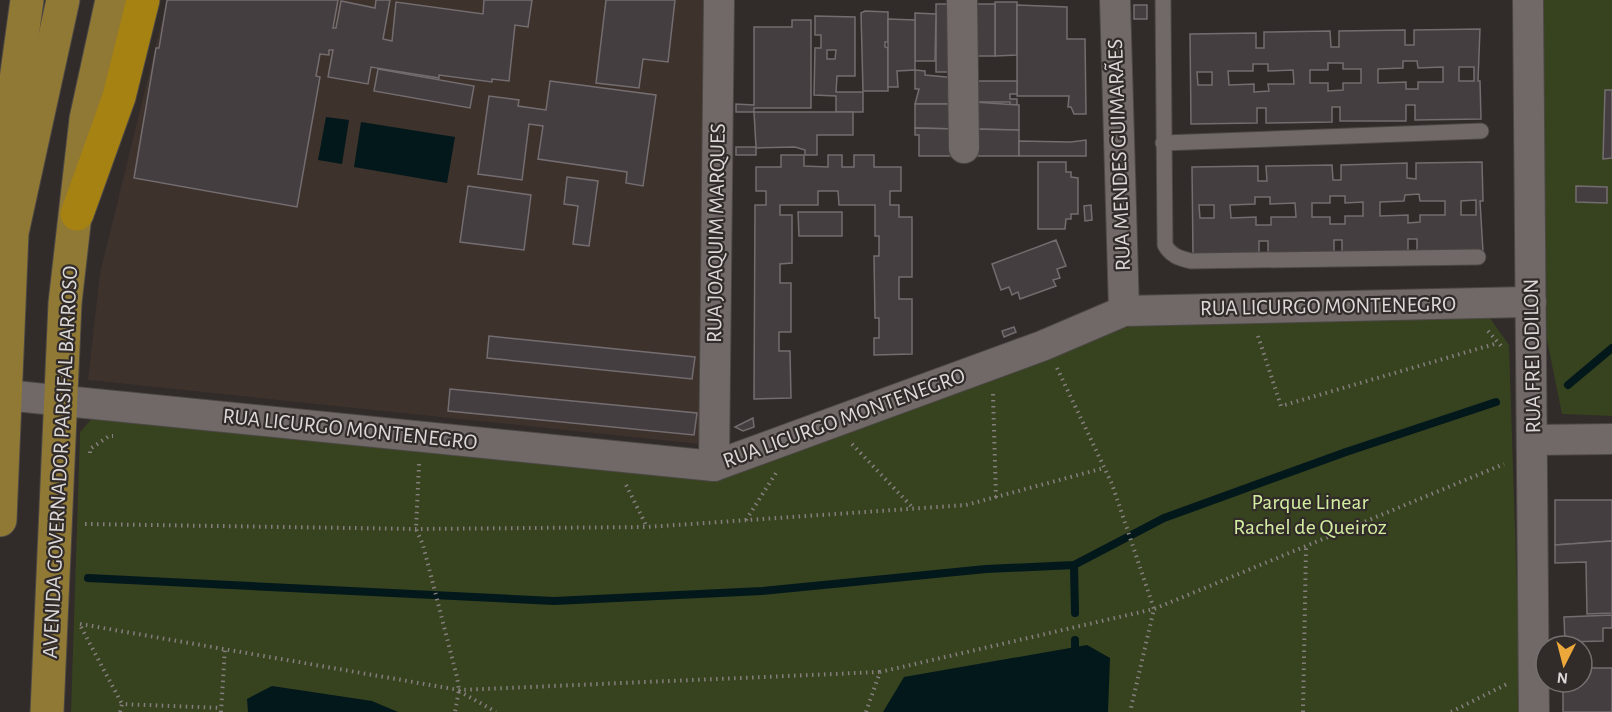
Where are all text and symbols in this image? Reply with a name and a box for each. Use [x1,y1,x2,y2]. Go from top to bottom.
street label: RUA MENDES GUIMARÃES [1103,39,1134,271]
street label: RUA JOAQUIM MARQUES [703,123,729,343]
street label: AVENIDA GOVERNADOR PARSIFAL BARROSO [39,265,81,659]
street label: RUA FREI ODILON [1520,278,1544,434]
street label: RUA LICURGO MONTENEGRO [1200,293,1456,319]
street label: RUA LICURGO MONTENEGRO [720,364,968,472]
street label: RUA LICURGO MONTENEGRO [222,405,479,453]
park label: Parque Linear Rachel de Queiroz [1233,491,1387,538]
north arrow [1534,634,1594,694]
text: N [1556,669,1569,686]

